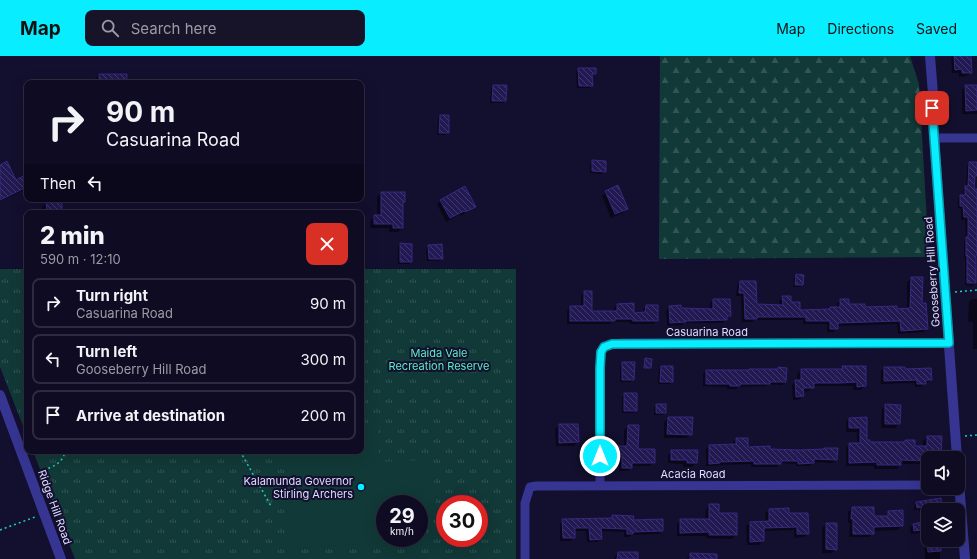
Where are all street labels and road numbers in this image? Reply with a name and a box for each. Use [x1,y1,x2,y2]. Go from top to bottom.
street label: Gooseberry Hill Road [921,216,943,328]
street label: Casuarina Road [666,325,748,339]
street label: Acacia Road [661,467,725,481]
street label: Ridge Hill Road [35,468,75,546]

